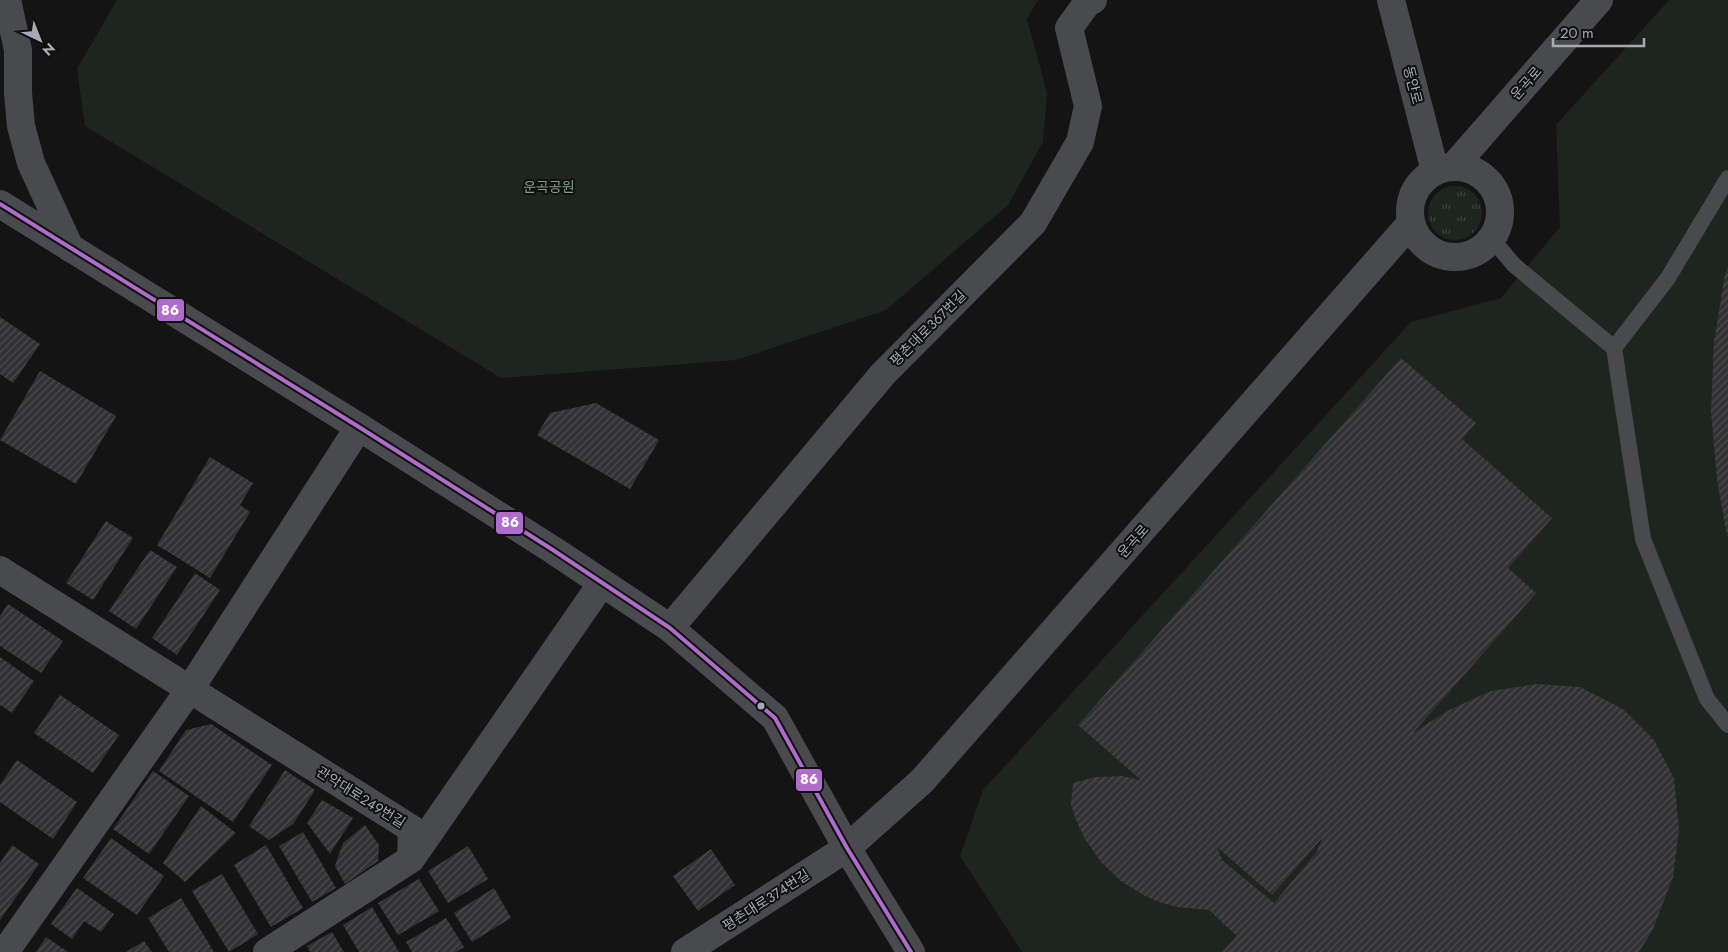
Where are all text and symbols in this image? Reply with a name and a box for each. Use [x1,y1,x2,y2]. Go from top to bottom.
north arrow [15,15,65,65]
scale bar [1553,15,1644,47]
text: 20 m [1560,22,1594,44]
text: N [38,38,60,61]
street label: 운곡로 [1506,62,1546,104]
street label: 동안로 [1399,64,1427,106]
park label: 운곡공원 [523,177,575,197]
street label: 평촌대로367번길 [885,285,971,371]
line badge: 86 [156,298,185,322]
text: 86 [161,300,179,320]
line badge: 86 [495,511,524,535]
text: 86 [501,512,519,532]
street label: 운곡로 [1113,520,1153,562]
unlabelled marker [756,701,766,711]
street label: 관악대로249번길 [313,762,409,832]
line badge: 86 [795,768,823,792]
text: 86 [800,769,818,789]
street label: 평촌대로374번길 [719,864,813,936]

